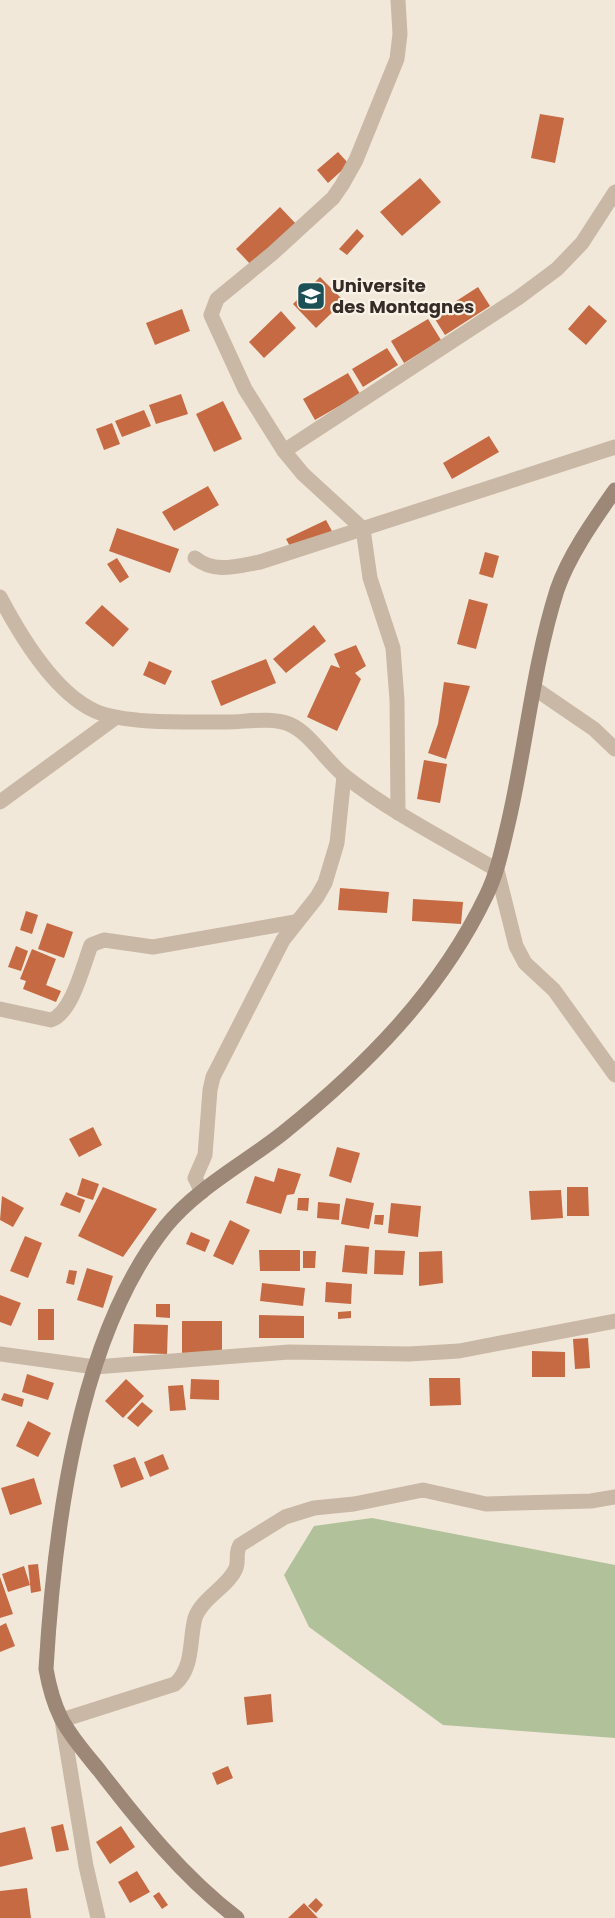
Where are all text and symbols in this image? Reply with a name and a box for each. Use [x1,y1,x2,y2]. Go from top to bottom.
place label: Universite des Montagnes [332,273,474,319]
school or university icon: Universite des Montagnes [295,280,327,312]

